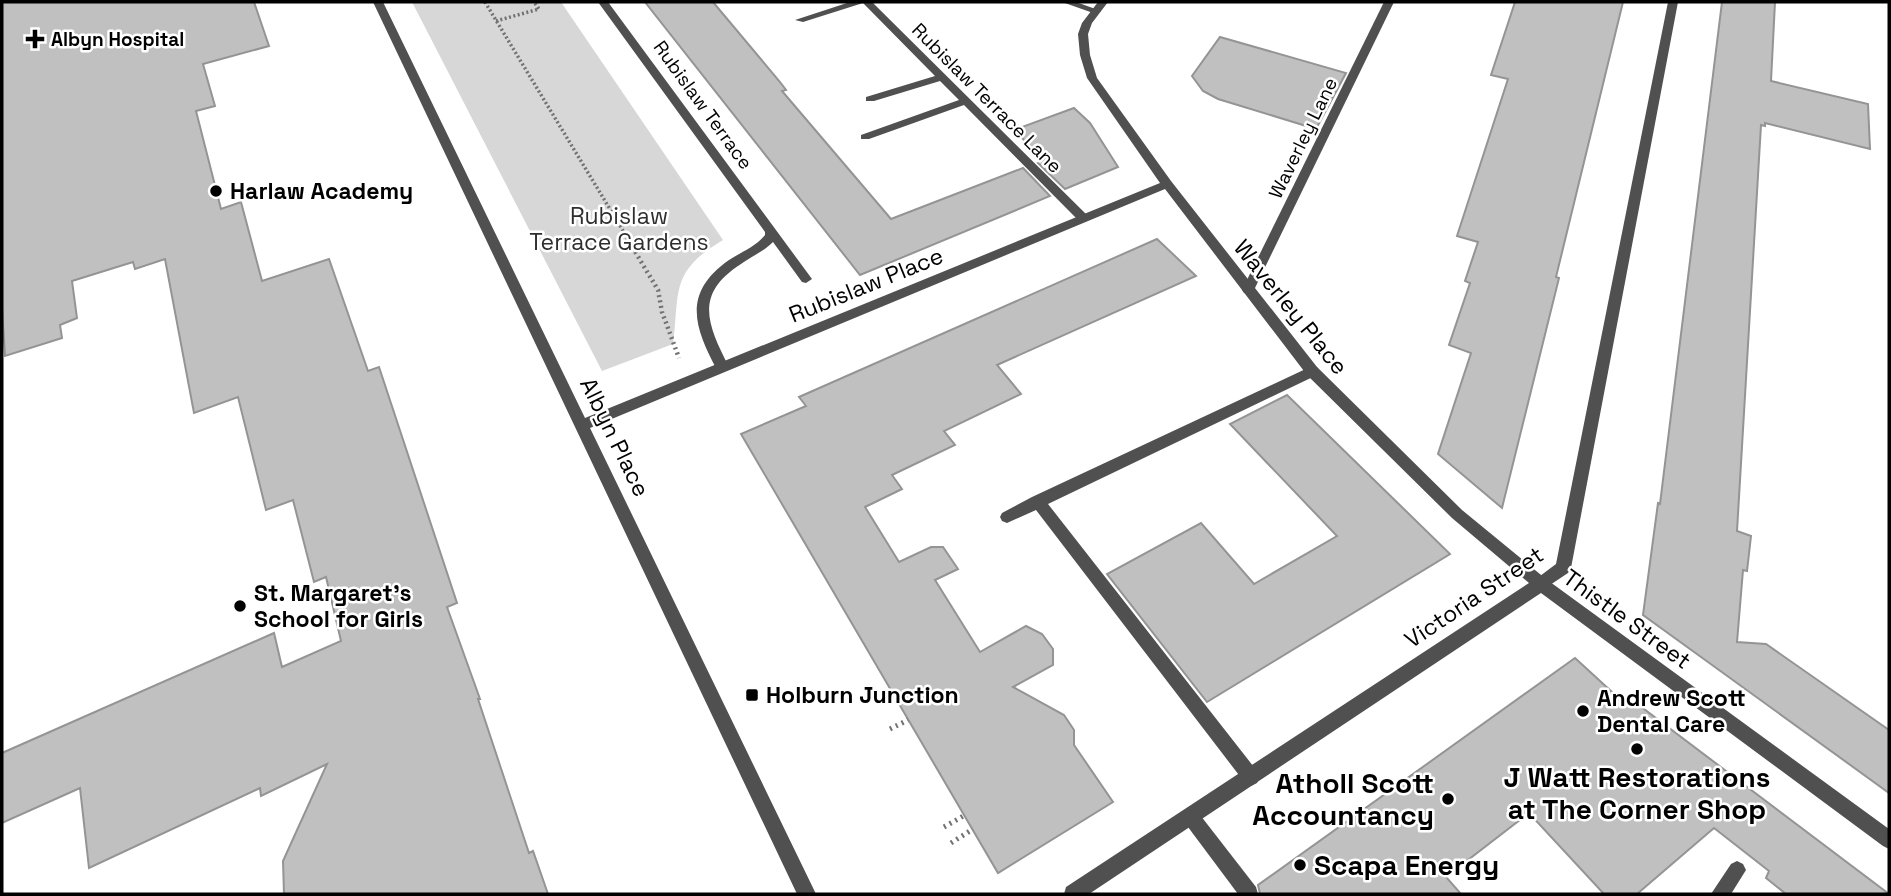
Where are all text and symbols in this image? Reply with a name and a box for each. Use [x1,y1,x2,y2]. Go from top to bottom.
street label: Rubislaw Terrace Lane [907,18,1067,178]
place label: Albyn Hospital [51,27,184,52]
marker: Albyn Hospital [25,29,45,49]
street label: Rubislaw Terrace [648,36,758,174]
street label: Waverley Lane [1263,73,1343,203]
place label: Harlaw Academy [230,176,413,206]
marker: Harlaw Academy [208,183,224,199]
park label: Rubislaw Terrace Gardens [529,201,709,257]
street label: Waverley Place [1227,233,1355,381]
street label: Rubislaw Place [784,240,948,330]
street label: Albyn Place [573,373,657,501]
street label: Victoria Street [1399,539,1549,655]
street label: Thistle Street [1557,562,1697,676]
place label: St. Margaret's School for Girls [254,578,423,634]
marker: St. Margaret's School for Girls [232,598,248,614]
place label: Holburn Junction [766,680,959,710]
place label: Andrew Scott Dental Care [1597,683,1746,739]
marker: Holburn Junction [744,687,760,703]
marker: Andrew Scott Dental Care [1575,703,1591,719]
marker: J Watt Restorations at The Corner Shop [1629,741,1645,757]
place label: J Watt Restorations at The Corner Shop [1503,759,1771,827]
place label: Atholl Scott Accountancy [1252,765,1434,833]
marker: Atholl Scott Accountancy [1440,791,1456,807]
place label: Scapa Energy [1314,847,1499,883]
marker: Scapa Energy [1292,857,1308,873]

